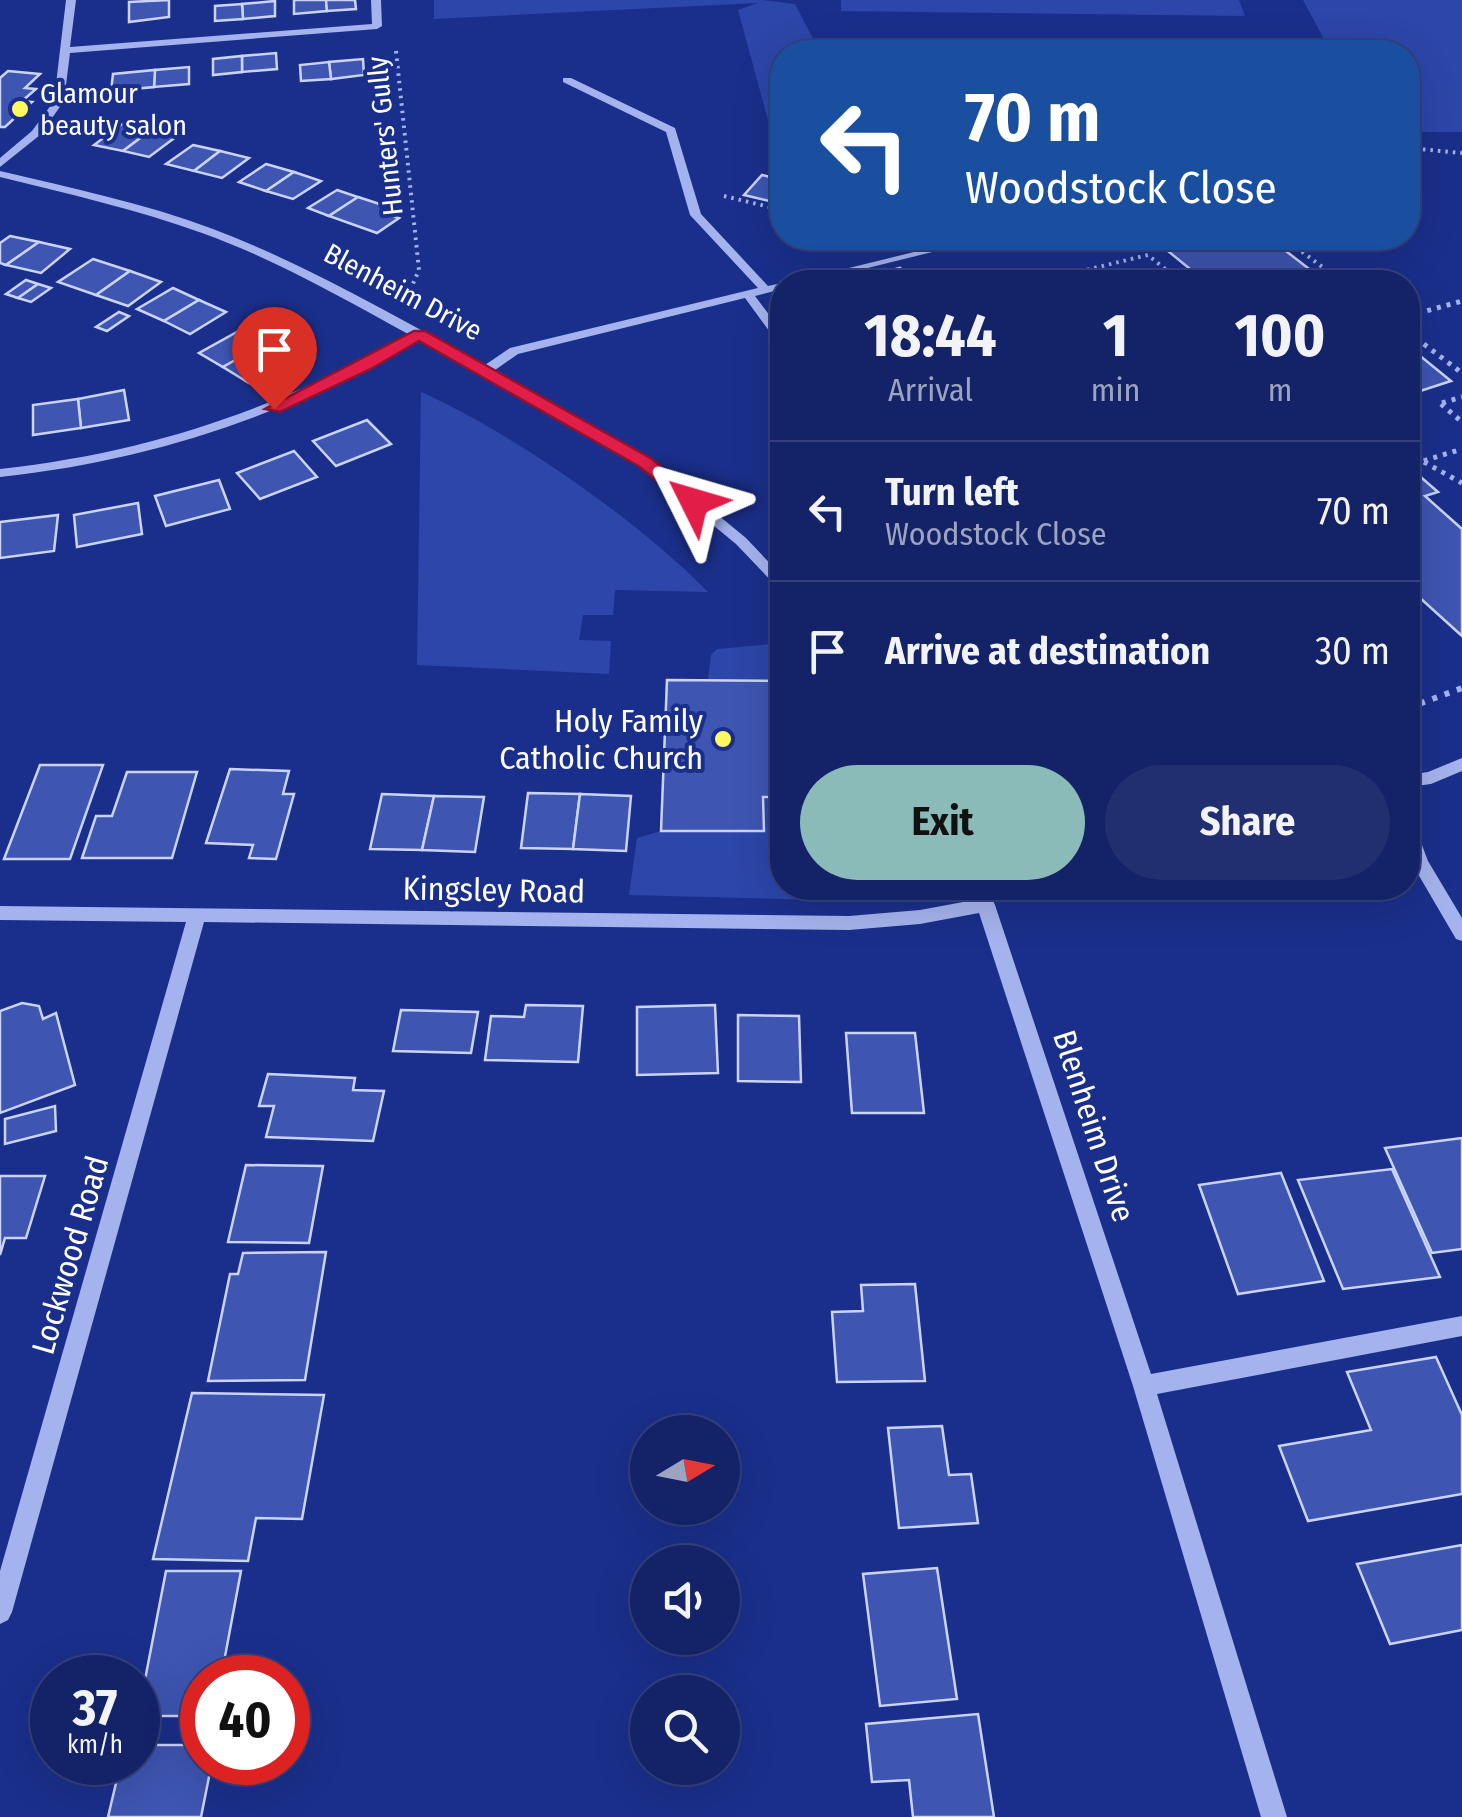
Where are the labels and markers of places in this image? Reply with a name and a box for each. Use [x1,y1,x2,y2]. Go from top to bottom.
place label: Glamour beauty salon [40,77,187,142]
marker: Glamour beauty salon [9,98,31,120]
pin [232,307,317,410]
place label: Holy Family Catholic Church [499,702,704,777]
marker: Holy Family Catholic Church [712,728,734,750]

